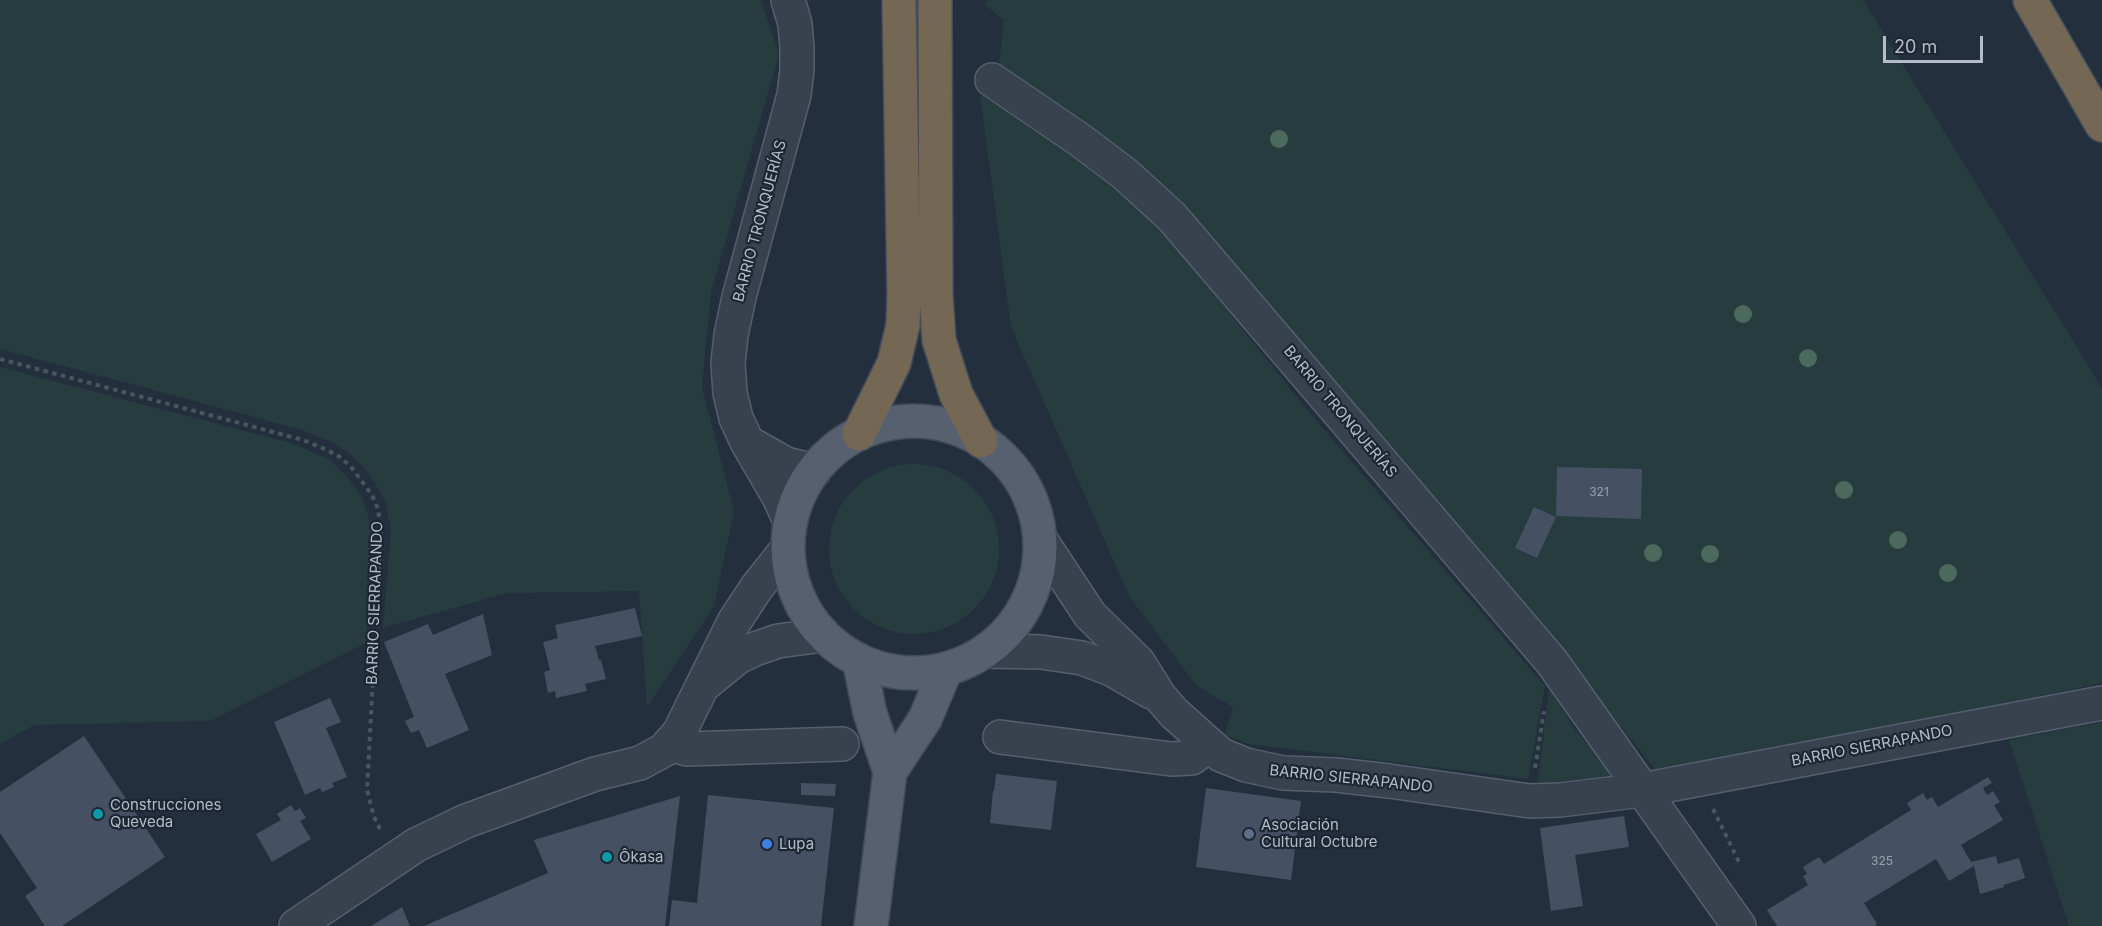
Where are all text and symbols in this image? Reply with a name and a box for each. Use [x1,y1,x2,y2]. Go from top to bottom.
scale bar [1886,24,1986,62]
text: 20 m [1894,36,1937,57]
street label: BARRIO TRONQUERÍAS [730,138,790,304]
street label: BARRIO TRONQUERÍAS [1280,342,1400,482]
house number: 321 [1589,485,1609,499]
street label: BARRIO SIERRAPANDO [363,521,387,685]
street label: BARRIO SIERRAPANDO [1790,722,1954,770]
street label: BARRIO SIERRAPANDO [1269,761,1433,797]
place label: Construcciones Queveda [110,796,221,831]
marker: Construcciones Queveda [91,807,105,821]
place label: Asociación Cultural Octubre [1261,816,1378,851]
marker: Asociación Cultural Octubre [1242,827,1256,841]
place label: Lupa [779,835,814,853]
marker: Lupa [760,837,774,851]
place label: Ôkasa [619,848,663,866]
marker: Ôkasa [600,850,614,864]
house number: 325 [1871,854,1893,868]

